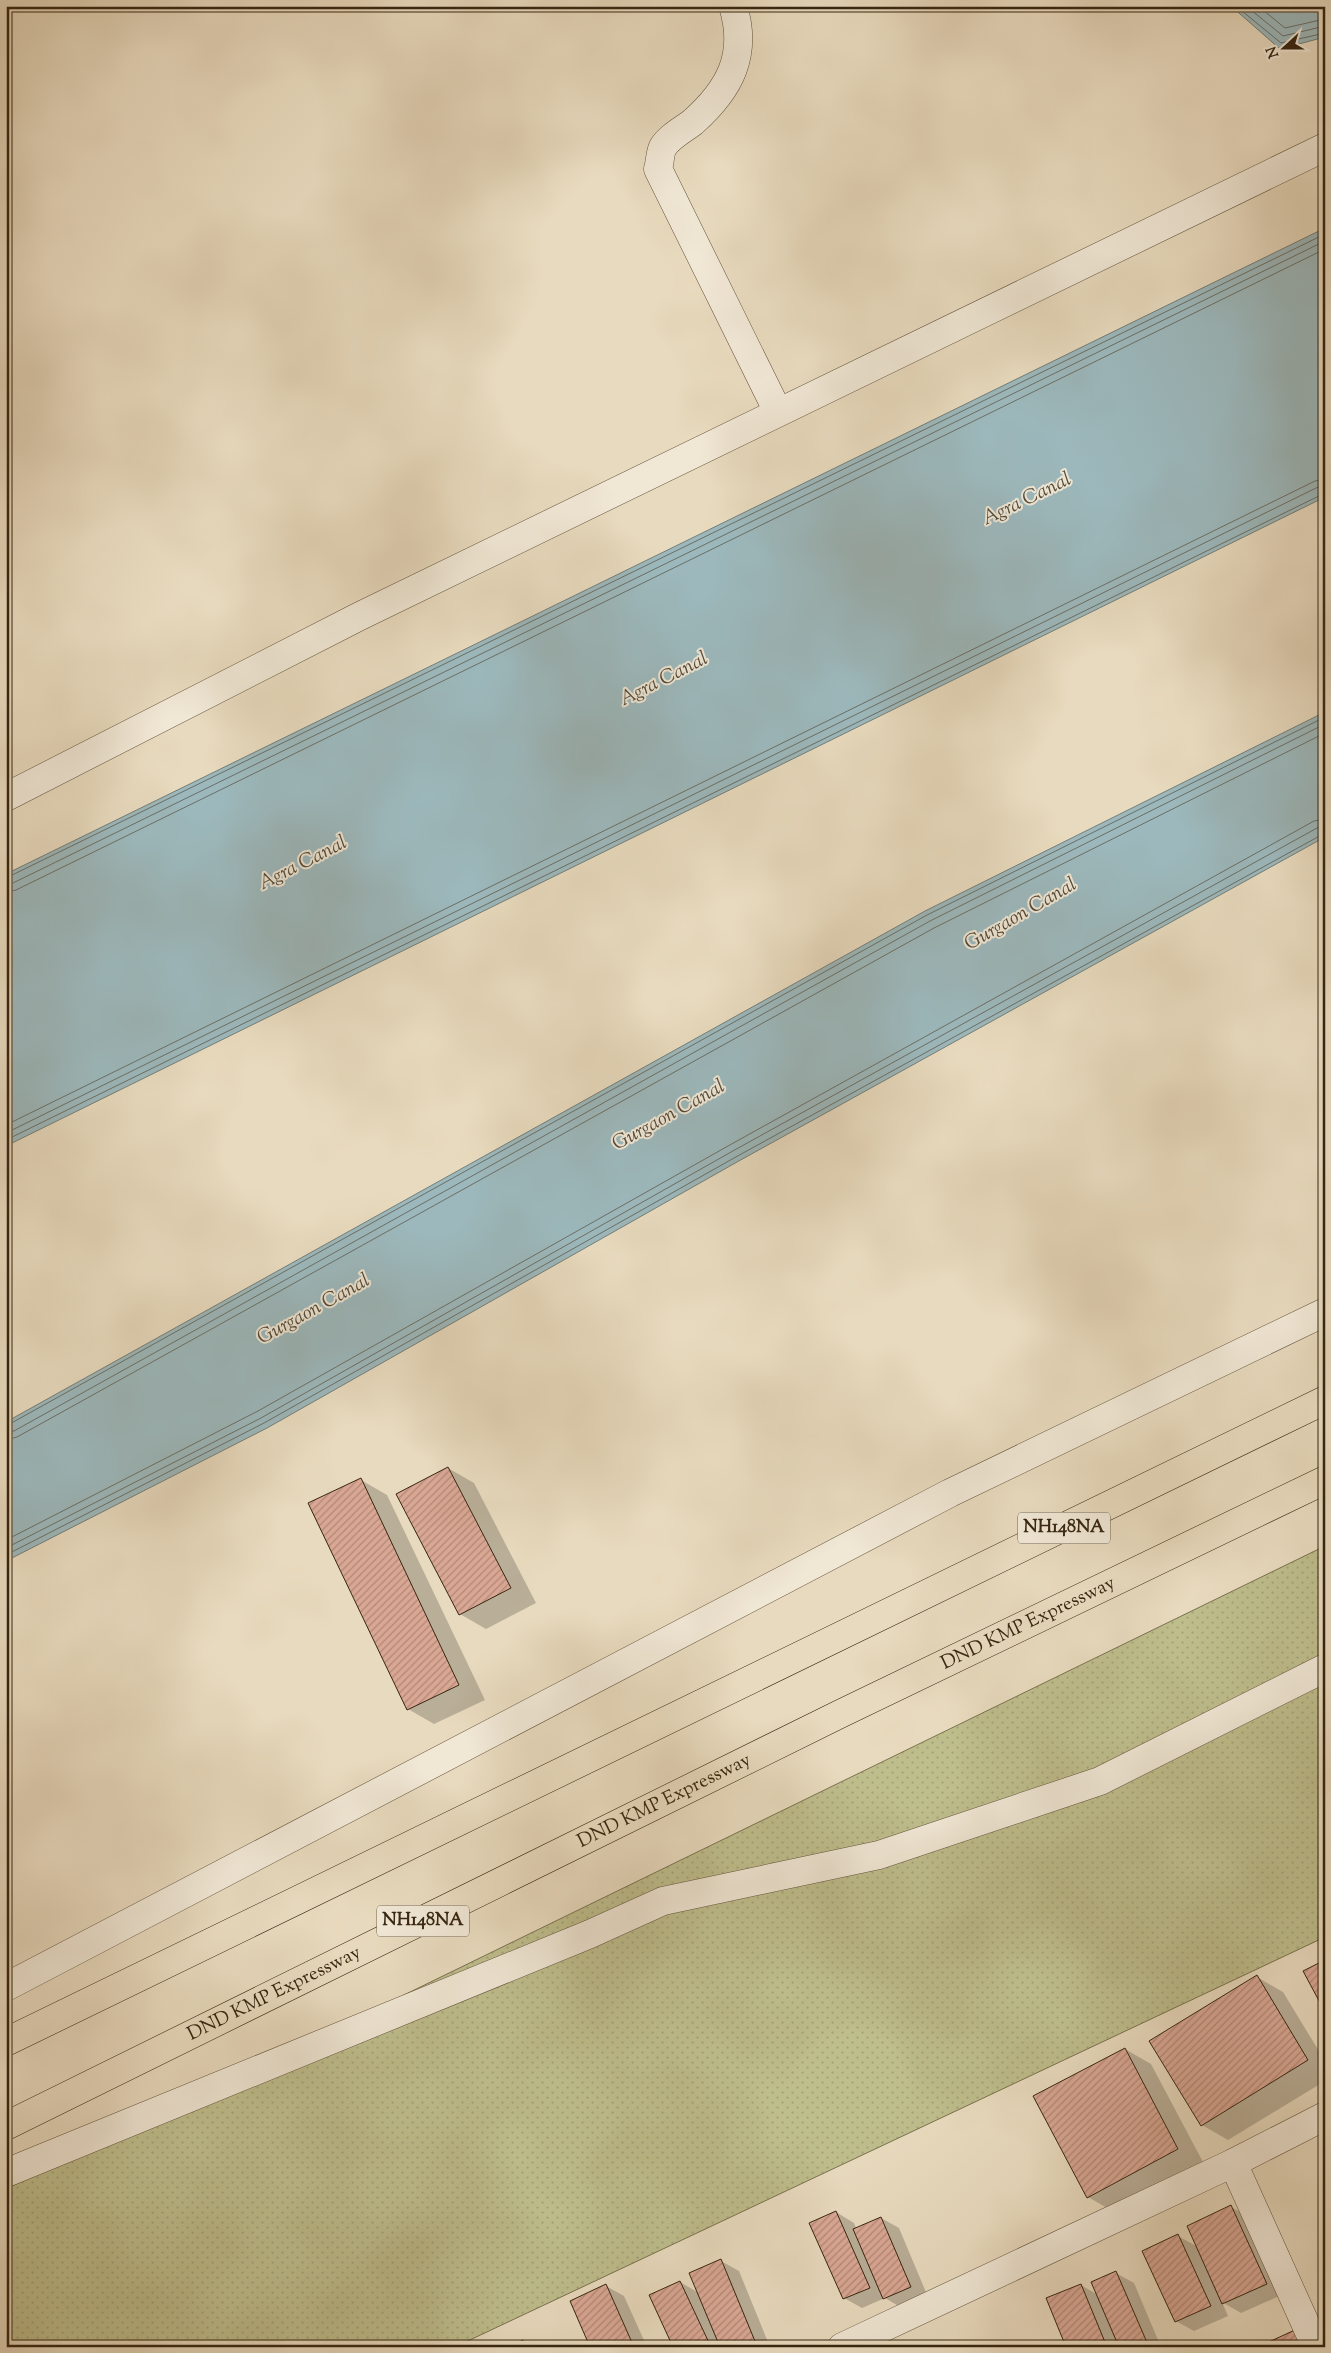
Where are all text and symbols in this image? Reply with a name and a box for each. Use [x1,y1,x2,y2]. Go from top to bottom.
north arrow [1258,22,1308,72]
text: N [1262,43,1285,61]
water label: Agra Canal [977,466,1077,534]
water label: Agra Canal [615,645,713,715]
water label: Agra Canal [254,829,352,899]
water label: Gurgaon Canal [960,871,1082,959]
water label: Gurgaon Canal [607,1073,731,1159]
water label: Gurgaon Canal [252,1267,376,1353]
road number: NH148NA [1018,1512,1110,1544]
street label: DND KMP Expressway [936,1570,1120,1677]
street label: DND KMP Expressway [573,1746,756,1855]
road number: NH148NA [377,1905,469,1936]
street label: DND KMP Expressway [183,1939,366,2048]

